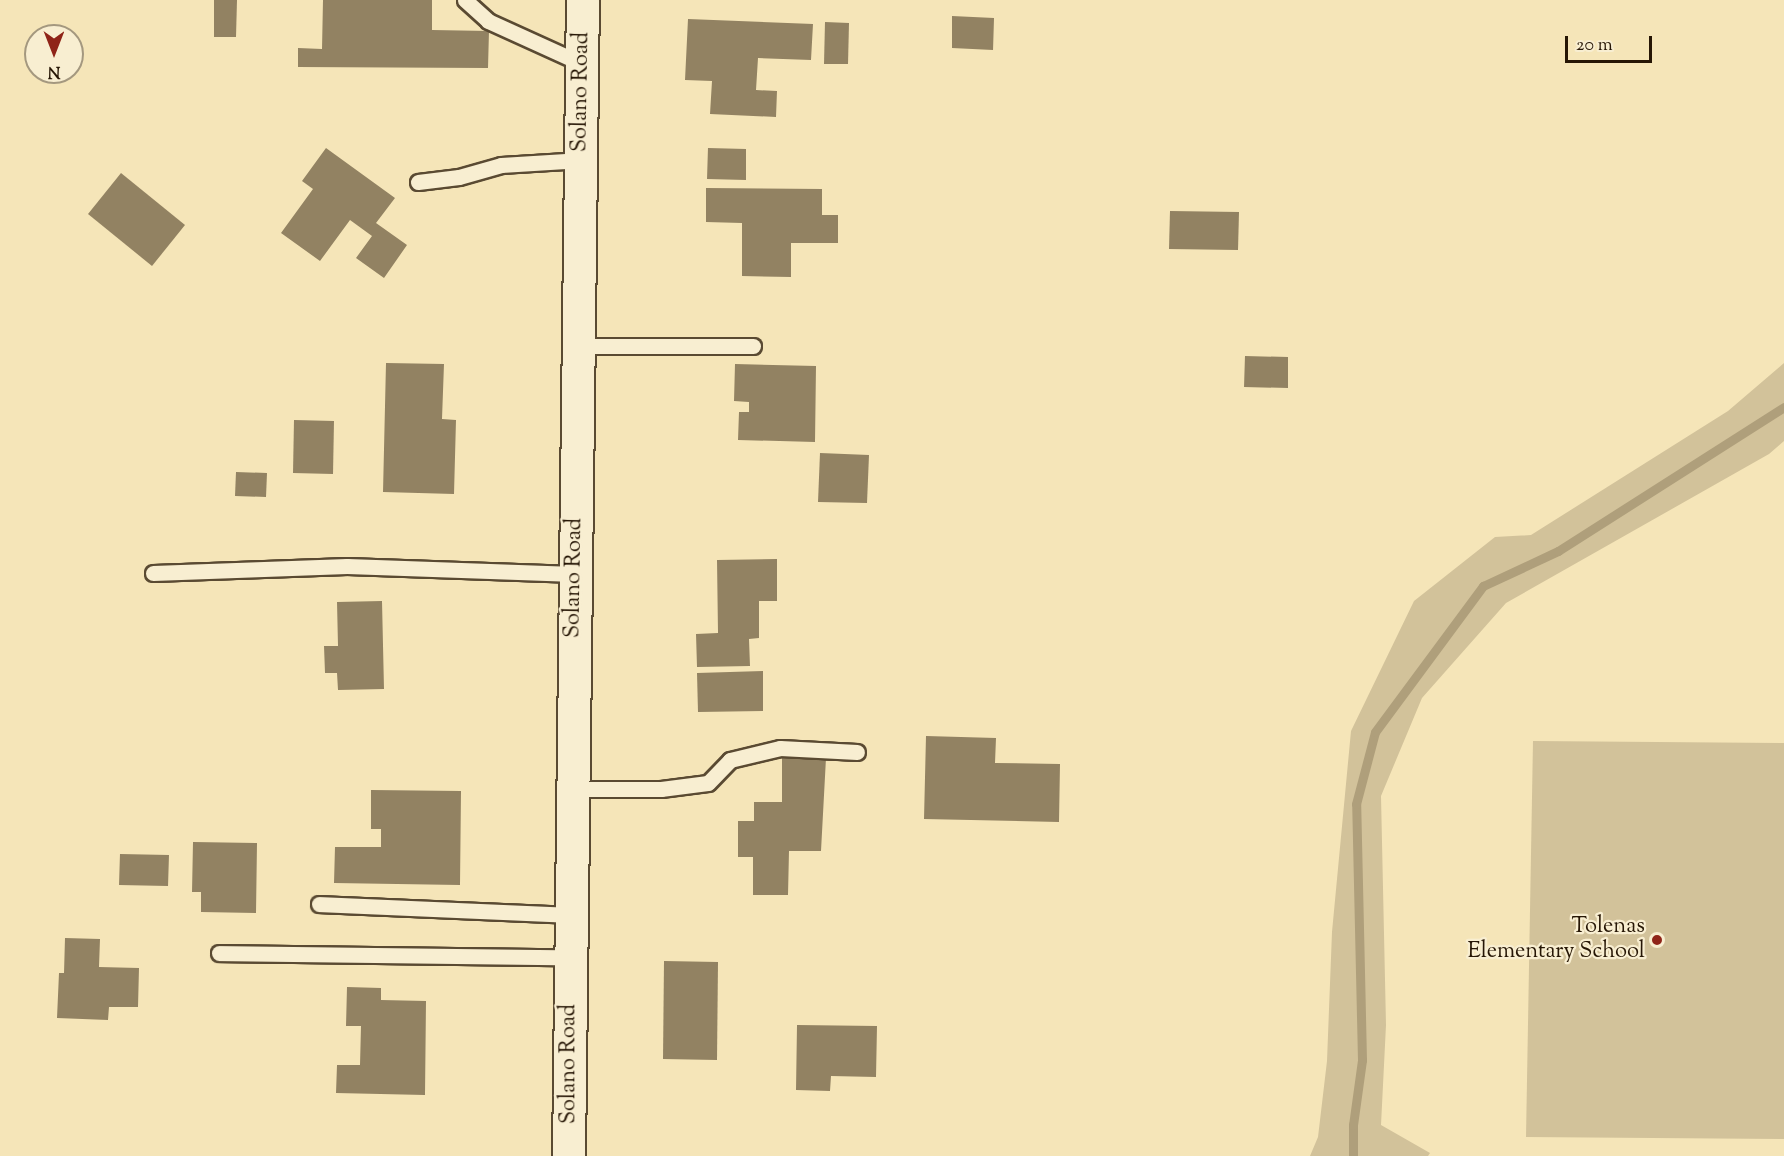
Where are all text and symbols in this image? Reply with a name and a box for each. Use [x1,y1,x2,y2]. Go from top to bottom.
north arrow [24,24,84,84]
scale bar [1568,24,1655,62]
street label: Solano Road [568,32,596,152]
text: 20 m [1576,33,1613,59]
text: N [48,59,60,82]
street label: Solano Road [561,518,589,638]
place label: Tolenas Elementary School [1468,914,1645,966]
marker: Tolenas Elementary School [1650,933,1664,947]
street label: Solano Road [557,1004,583,1124]

